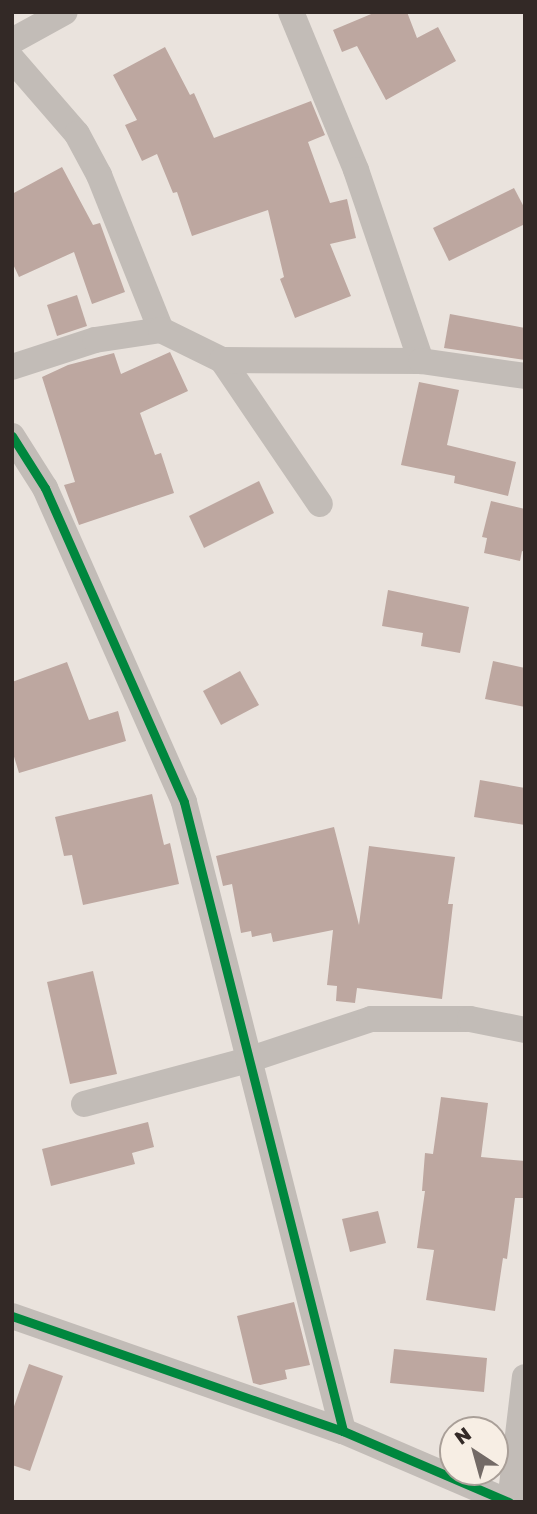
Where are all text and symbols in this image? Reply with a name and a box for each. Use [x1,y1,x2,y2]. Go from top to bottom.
north arrow [439,1416,509,1486]
text: N [450,1422,475,1449]

